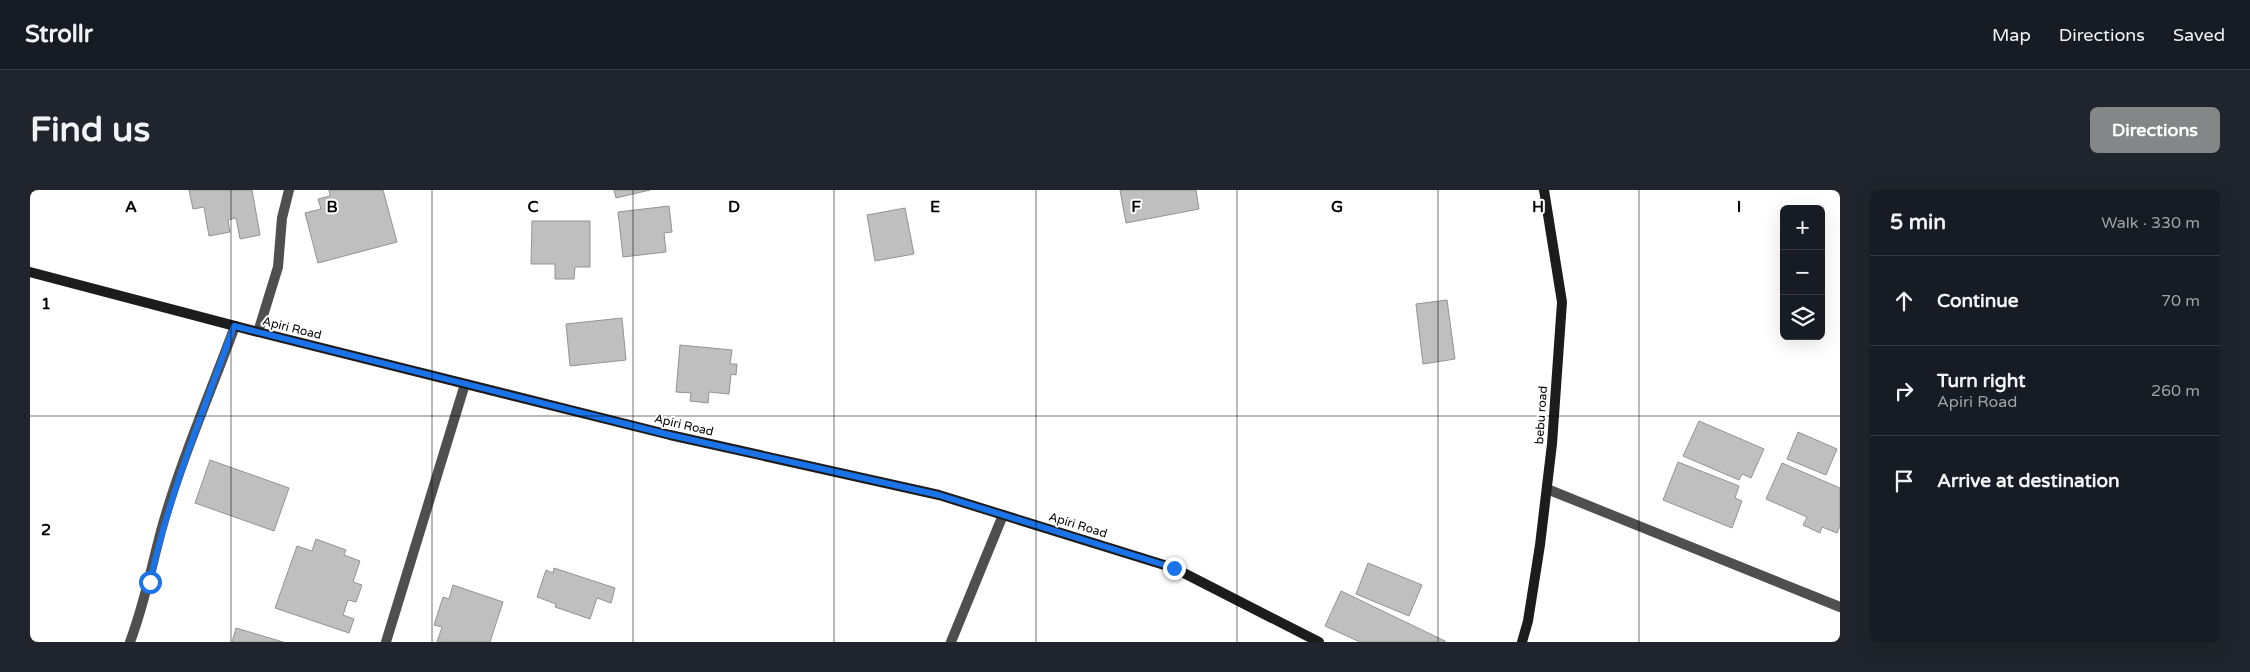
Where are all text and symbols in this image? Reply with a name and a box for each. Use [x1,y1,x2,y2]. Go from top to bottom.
text: Strollr [25,20,93,49]
text: Map [1992,24,2031,46]
text: Directions [2059,24,2145,46]
text: Saved [2173,24,2225,46]
button: Directions [2090,107,2220,153]
text: Find us [30,109,150,151]
text: A [125,197,137,217]
text: B [326,197,338,217]
text: C [527,197,539,217]
text: D [728,197,740,217]
text: E [930,197,940,217]
text: F [1131,197,1141,217]
text: G [1331,197,1343,217]
text: H [1532,197,1544,217]
text: I [1737,197,1741,217]
map controls [1780,205,1825,340]
button: + [1780,205,1825,250]
text: 5 min [1890,210,1946,235]
text: Walk · 330 m [2101,213,2200,233]
button: − [1780,250,1825,295]
icon: ahead [1890,287,1918,315]
text: Continue [1937,290,2019,312]
text: 70 m [2161,291,2200,311]
text: 1 [41,294,51,314]
button: layers [1780,295,1825,340]
street label: Apiri Road [261,314,323,342]
text: Turn right [1937,370,2025,392]
icon: right [1890,377,1918,405]
text: 260 m [2151,381,2200,401]
street label: bebu road [1532,385,1550,445]
text: Apiri Road [1937,392,2017,412]
street label: Apiri Road [653,411,715,439]
icon: arrive [1890,467,1918,495]
text: Arrive at destination [1937,470,2120,492]
street label: Apiri Road [1047,509,1109,541]
text: 2 [41,520,51,540]
route end [1163,557,1186,580]
route start [139,571,162,594]

